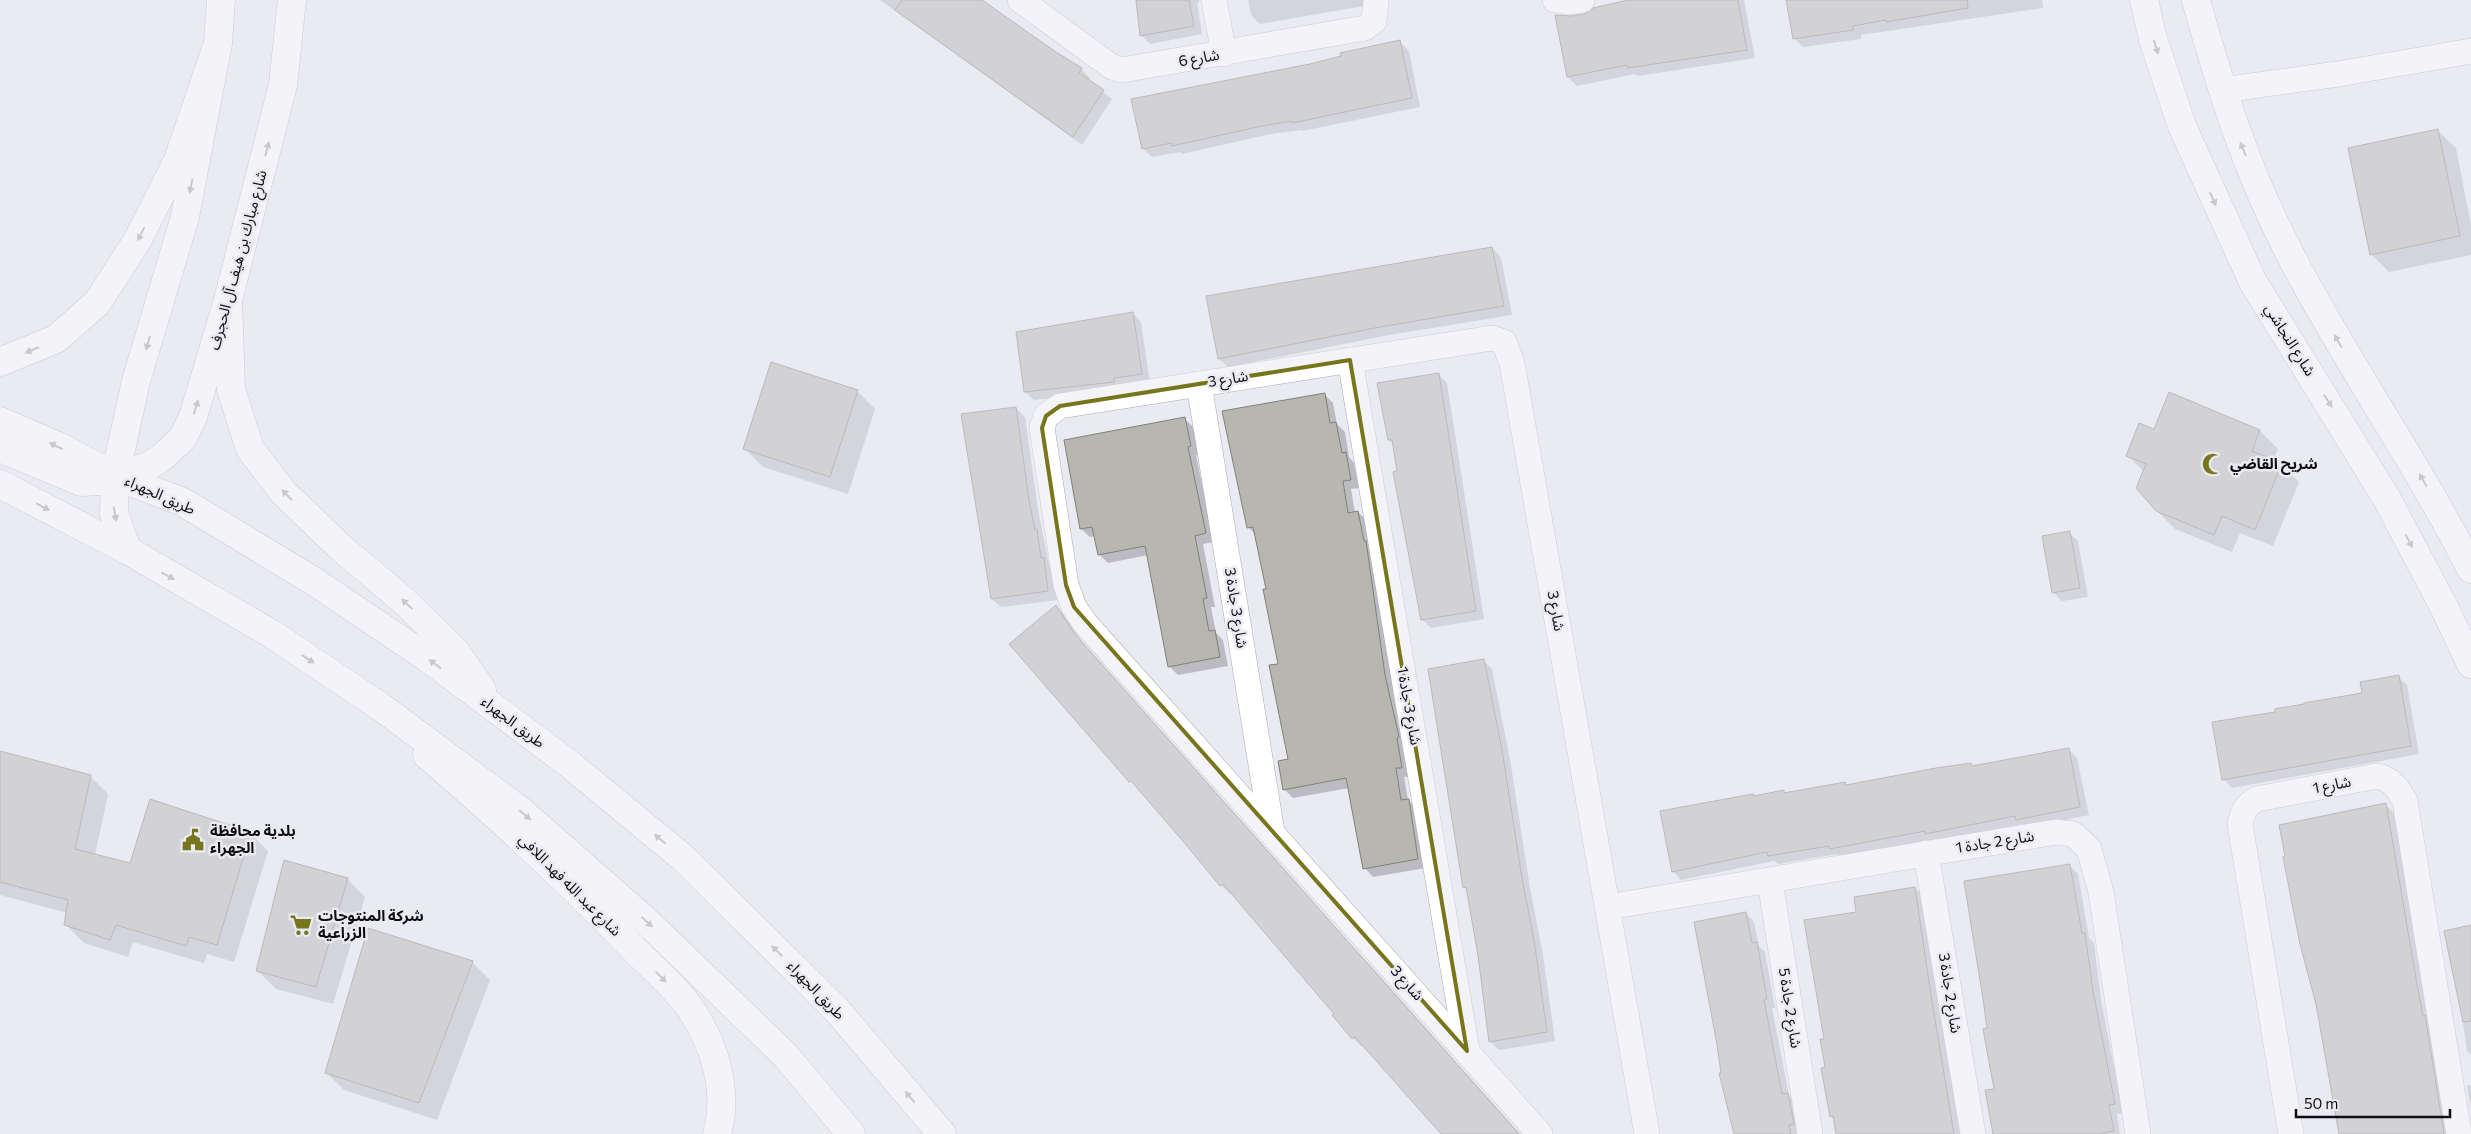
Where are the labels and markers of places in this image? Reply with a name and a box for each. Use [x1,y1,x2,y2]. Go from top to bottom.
mosque icon: شريح القاضي [2200,451,2226,477]
place label: شريح القاضي [2230,454,2318,475]
place label: بلدية محافظة الجهراء [210,821,296,857]
public building icon: بلدية محافظة الجهراء [180,827,206,853]
place label: شركة المنتوجات الزراعية [318,906,424,942]
supermarket icon: شركة المنتوجات الزراعية [288,912,314,938]

